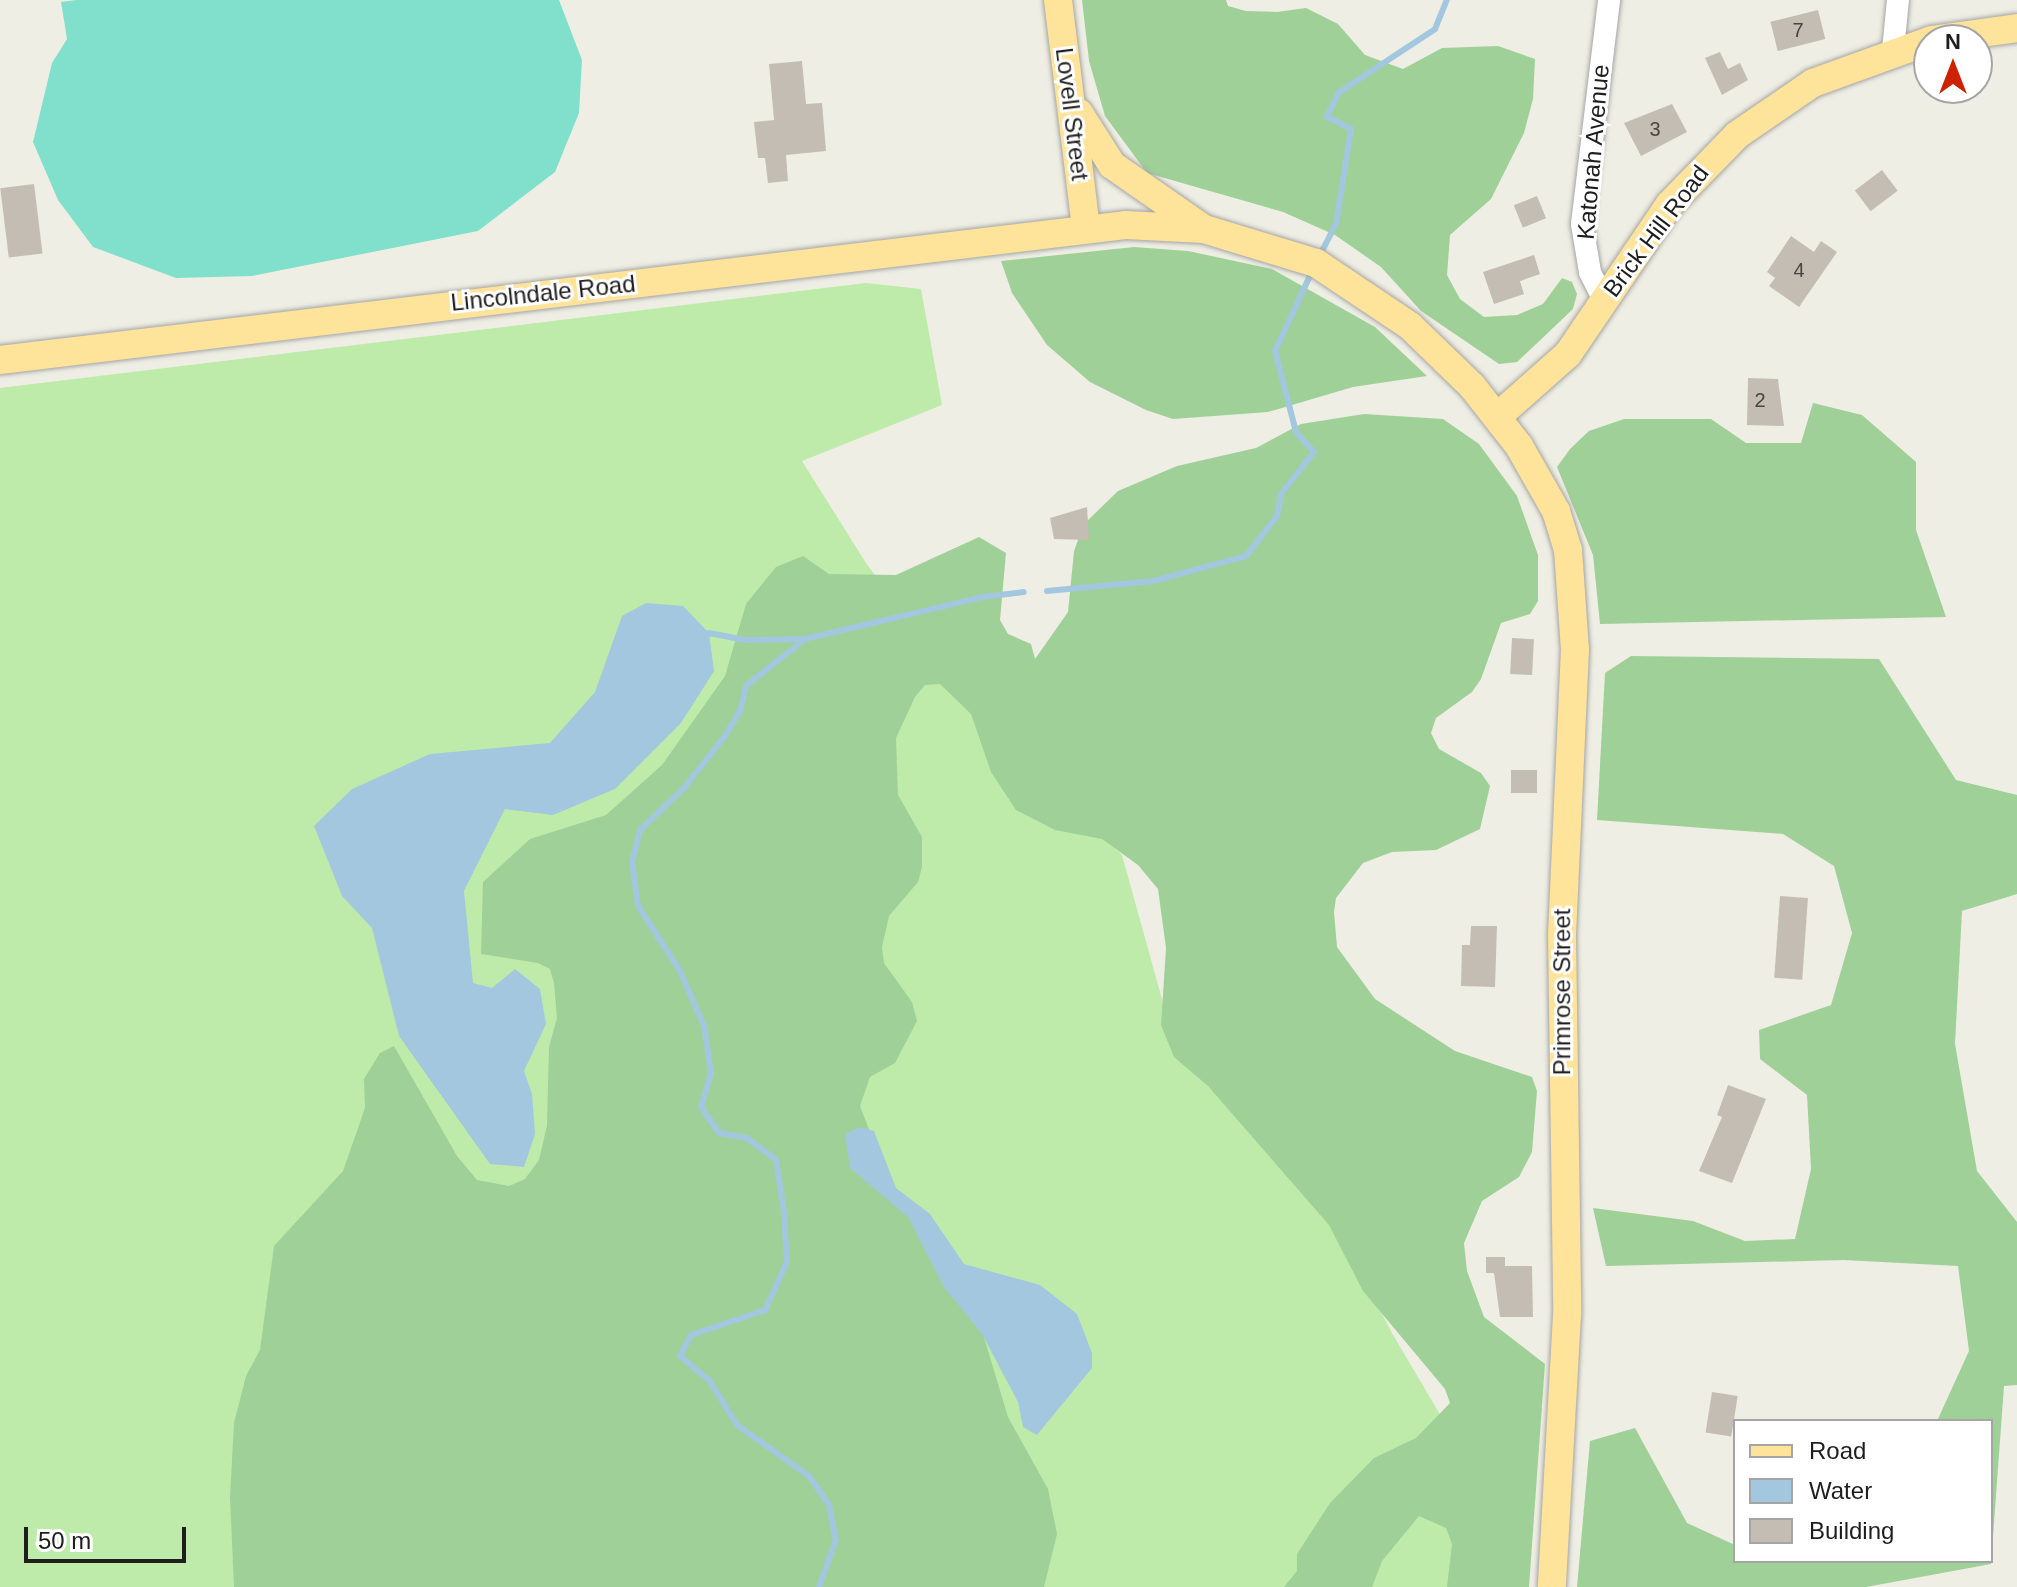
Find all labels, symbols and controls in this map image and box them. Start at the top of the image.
house number: 7 [1792,18,1804,42]
north arrow [1913,24,1993,104]
text: N [1945,29,1961,54]
street label: Lovell Street [1050,46,1094,182]
street label: Katonah Avenue [1571,63,1615,241]
house number: 3 [1649,117,1661,141]
street label: Brick Hill Road [1597,159,1715,303]
house number: 4 [1793,258,1805,282]
street label: Lincolndale Road [449,269,637,317]
house number: 2 [1754,388,1766,412]
street label: Primrose Street [1548,909,1576,1075]
legend [1733,1419,1993,1563]
text: Road [1809,1437,1866,1464]
text: Water [1809,1477,1872,1504]
scale bar [28,1511,190,1561]
text: Building [1809,1517,1894,1544]
text: 50 m [38,1527,91,1554]

